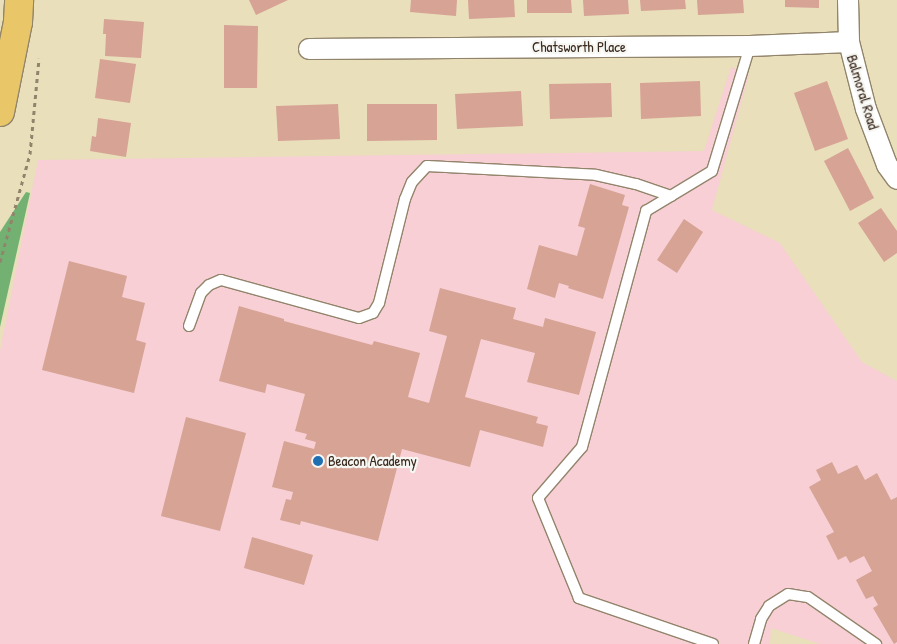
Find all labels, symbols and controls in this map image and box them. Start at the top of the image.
street label: Chatsworth Place [532,38,626,56]
street label: Balmoral Road [843,52,883,132]
place label: Beacon Academy [328,452,417,470]
marker: Beacon Academy [312,455,324,467]

